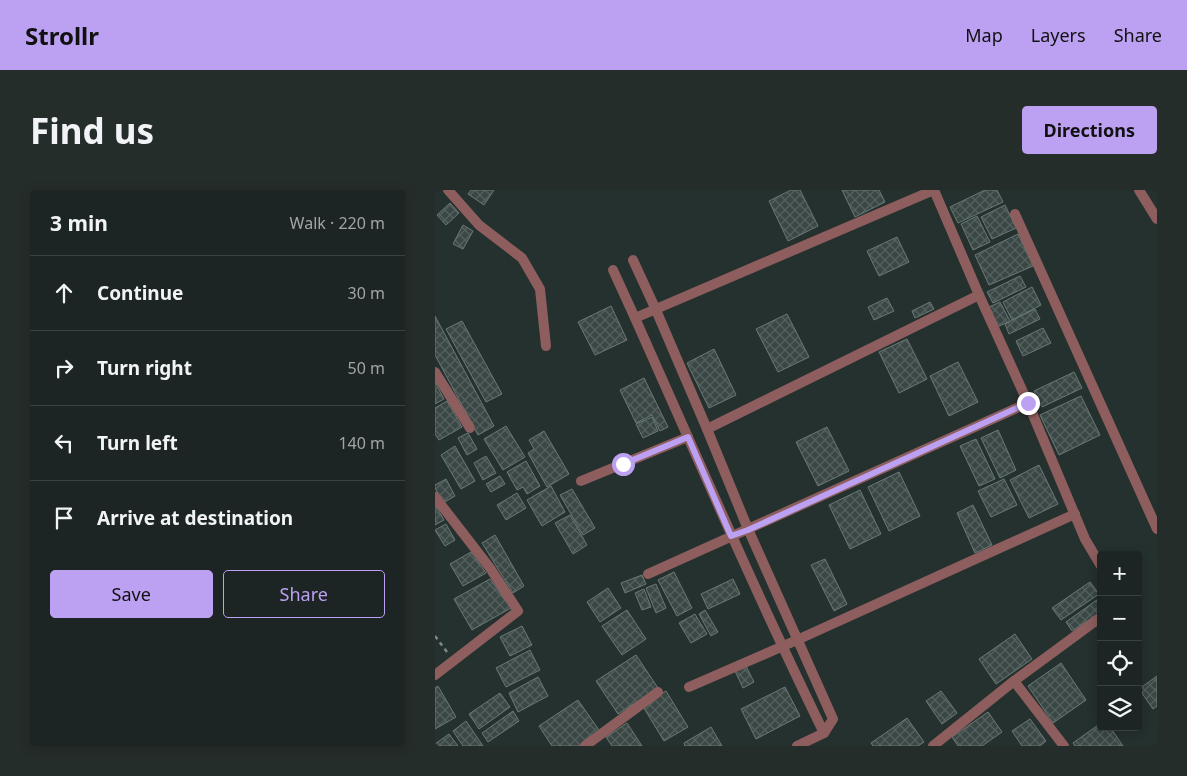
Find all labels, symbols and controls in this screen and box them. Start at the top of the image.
text: Strollr [25,19,99,52]
text: Map [965,23,1003,47]
text: Layers [1031,23,1086,47]
text: Share [1114,23,1162,47]
button: Directions [1022,106,1157,154]
text: Find us [30,107,154,154]
text: 3 min [50,209,108,237]
text: Walk · 220 m [290,212,385,234]
icon: ahead [50,279,78,307]
text: Continue [97,280,183,306]
text: 30 m [348,282,385,304]
icon: right [50,354,78,382]
text: Turn right [97,355,192,381]
text: 50 m [348,357,385,379]
route end [1017,392,1040,415]
icon: left [50,429,78,457]
text: Turn left [97,430,178,456]
text: 140 m [338,432,385,454]
route start [612,453,635,476]
icon: arrive [50,504,78,532]
text: Arrive at destination [97,505,293,531]
map controls [1097,551,1142,731]
button: + [1097,551,1142,596]
button: Save [50,570,213,618]
button: Share [223,570,385,618]
button: − [1097,596,1142,641]
button: locate [1097,641,1142,686]
button: layers [1097,686,1142,731]

